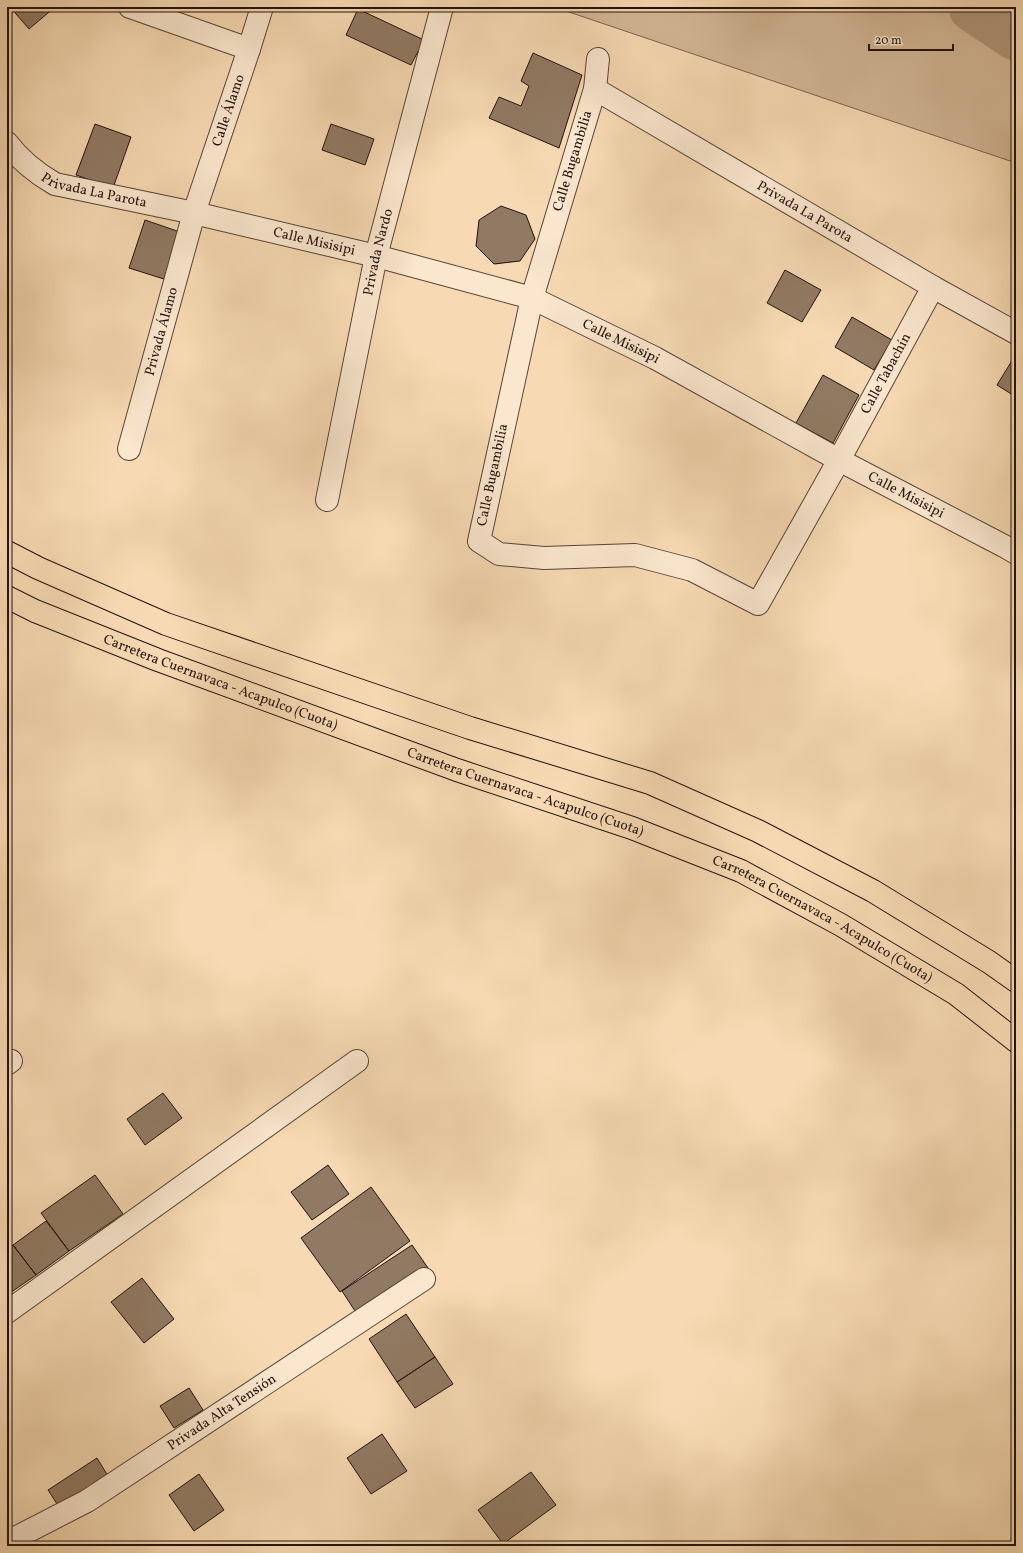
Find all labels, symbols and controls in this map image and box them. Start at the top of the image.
scale bar [869,26,953,52]
text: 20 m [875,33,902,49]
street label: Calle Álamo [208,72,249,149]
street label: Calle Bugambilia [549,108,597,214]
street label: Privada La Parota [37,168,149,212]
street label: Privada La Parota [753,176,856,247]
street label: Privada Nardo [359,207,398,297]
street label: Calle Misisipi [271,222,357,260]
street label: Privada Álamo [140,285,183,378]
street label: Calle Misisipi [579,314,663,368]
street label: Calle Tabachín [856,330,916,417]
street label: Calle Bugambilia [473,422,513,528]
street label: Calle Misisipi [865,467,948,523]
street label: Carretera Cuernavaca - Acapulco (Cuota) [101,630,340,735]
street label: Carretera Cuernavaca - Acapulco (Cuota) [404,743,646,841]
street label: Carretera Cuernavaca - Acapulco (Cuota) [709,851,936,987]
street label: Privada Alta Tensión [164,1369,280,1455]

